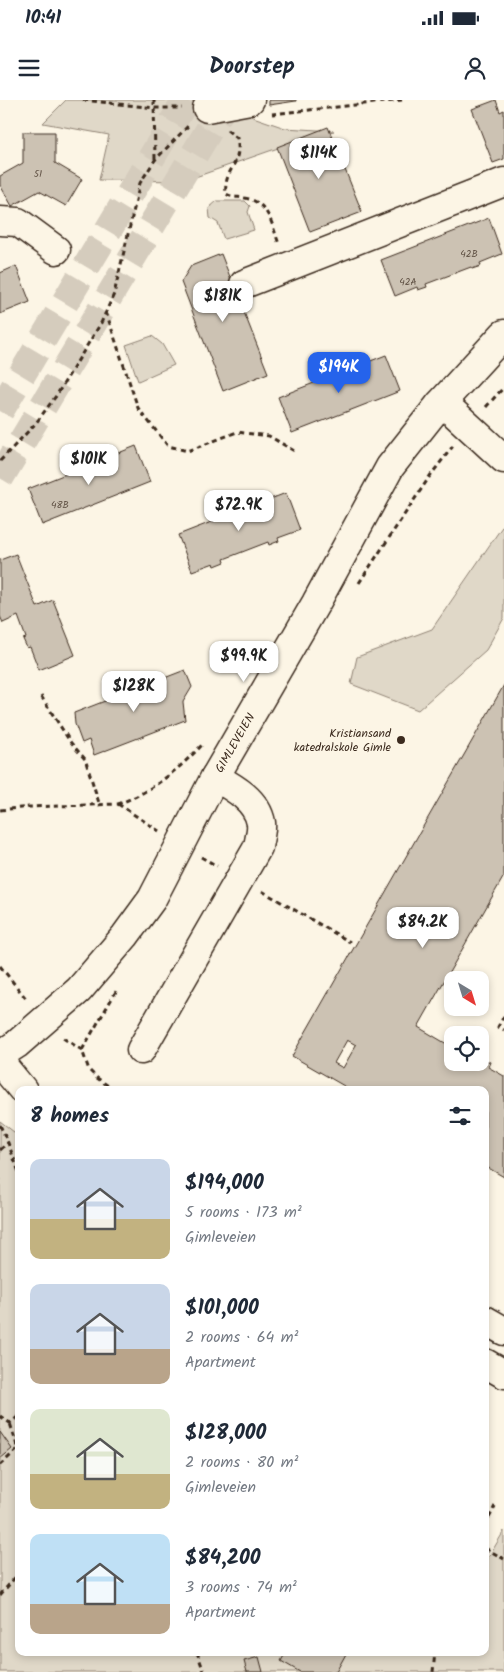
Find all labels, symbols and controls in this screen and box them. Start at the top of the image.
text: 10:41 [25,3,61,33]
text: Doorstep [209,50,295,85]
icon: menu [15,54,43,82]
icon: person [461,54,489,82]
pin: $114K [284,138,354,180]
text: $114K [300,141,338,166]
house number: 51 [34,166,42,182]
house number: 42B [460,246,478,262]
house number: 42A [399,274,417,290]
pin: $181K [188,280,258,323]
text: $181K [204,284,242,309]
pin: $194K [304,352,374,394]
text: $194K [319,355,359,380]
pin: $101K [54,444,124,486]
text: $101K [71,447,107,472]
pin: $72.9K [198,490,280,532]
text: $72.9K [215,493,263,518]
house number: 48B [51,497,69,513]
pin: $99.9K [203,640,285,683]
text: $99.9K [220,644,268,669]
pin: $128K [99,670,169,713]
text: $128K [113,674,155,699]
street label: GIMLEVEIEN [210,710,260,777]
place label: Kristiansand katedralskole Gimle [294,724,392,757]
marker: Kristiansand katedralskole Gimle [395,734,407,746]
pin: $84.2K [382,906,464,949]
text: $84.2K [398,910,448,935]
north arrow [444,971,489,1016]
map controls [444,971,489,1071]
button: locate [444,1026,489,1071]
text: 8 homes [30,1100,109,1133]
icon: filters [446,1102,474,1130]
text: $194,000 [185,1167,264,1200]
icon: home [70,1179,130,1239]
text: 5 rooms · 173 m² [185,1200,302,1225]
text: Gimleveien [185,1225,256,1250]
text: $101,000 [185,1292,259,1325]
icon: home [70,1304,130,1364]
text: 2 rooms · 64 m² [185,1325,298,1350]
text: Apartment [185,1350,256,1375]
text: $128,000 [185,1417,266,1450]
icon: home [70,1429,130,1489]
text: 2 rooms · 80 m² [185,1450,298,1475]
text: Gimleveien [185,1475,256,1500]
text: $84,200 [185,1542,261,1575]
icon: home [70,1554,130,1614]
text: 3 rooms · 74 m² [185,1575,297,1600]
text: Apartment [185,1600,256,1625]

